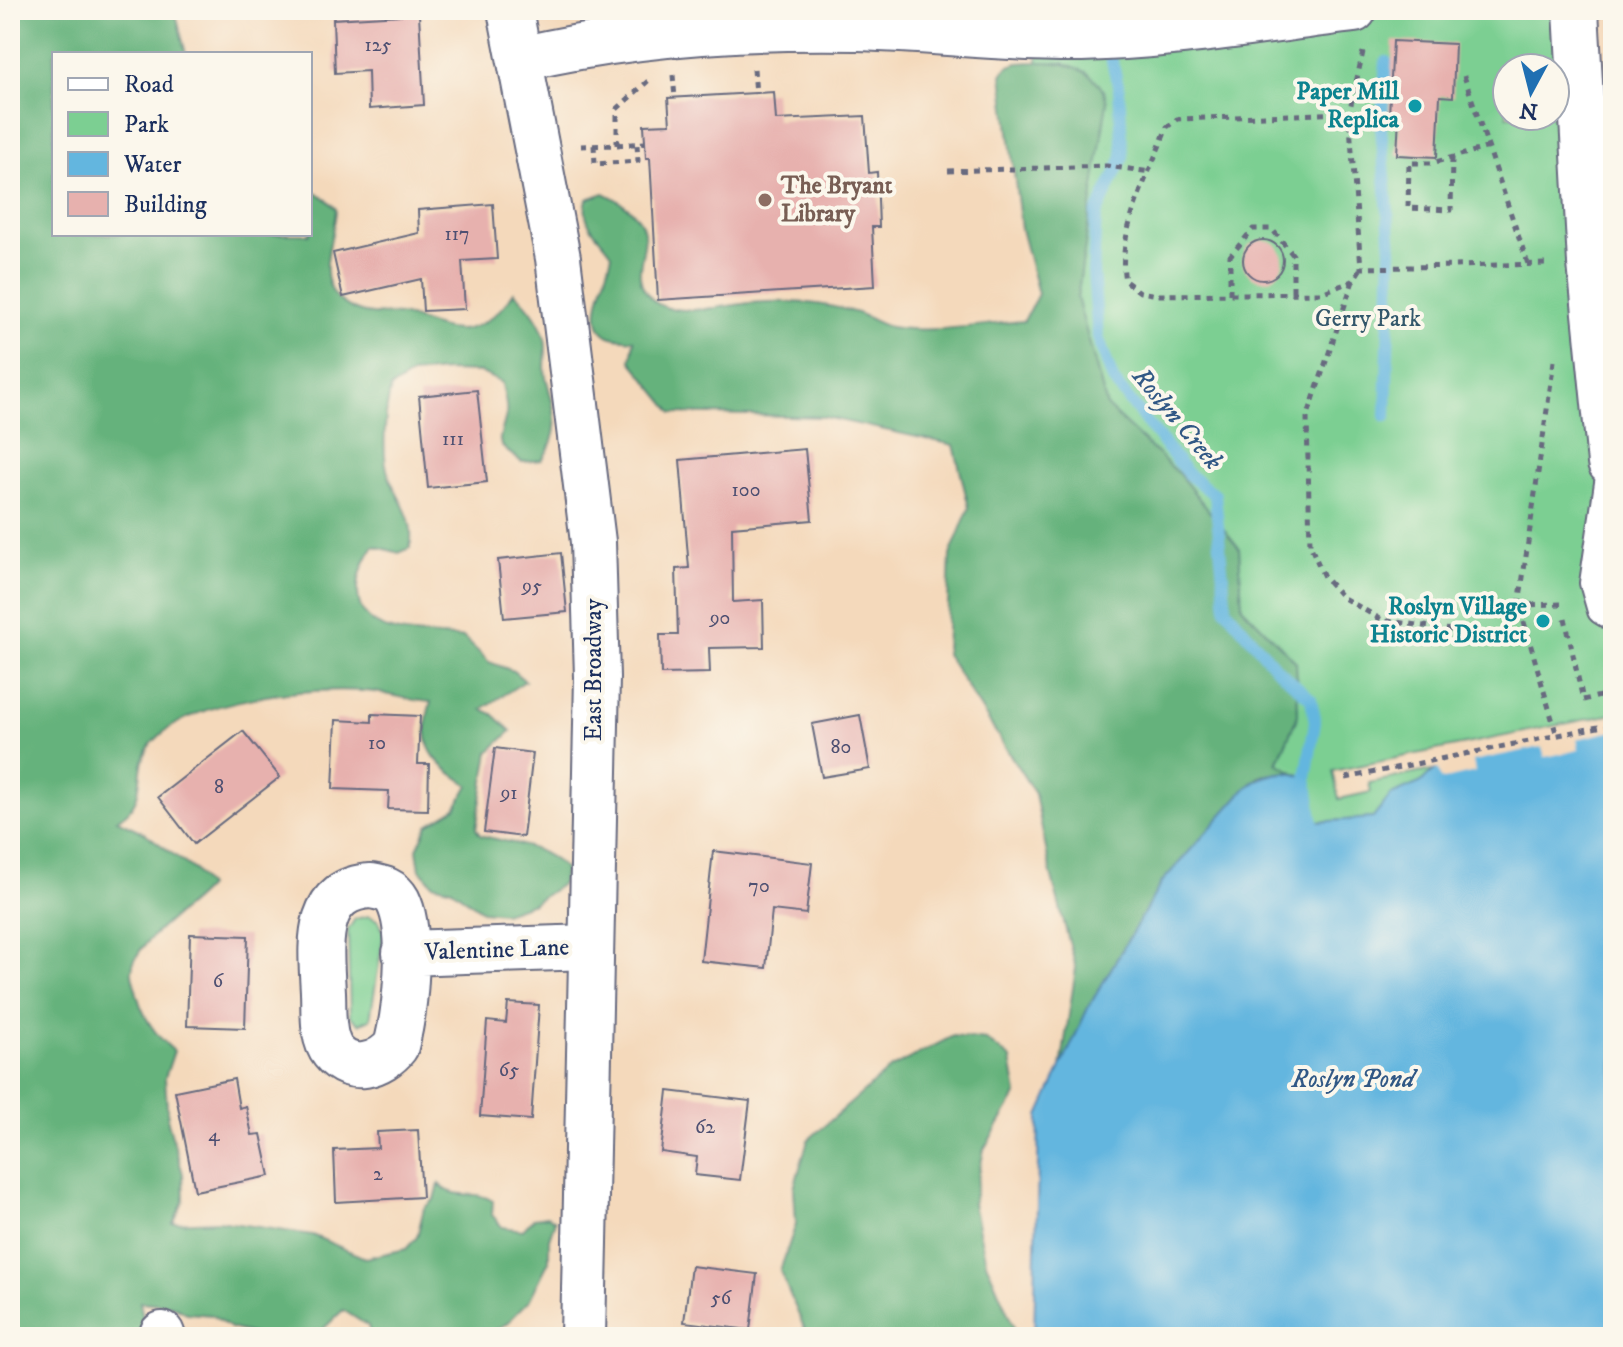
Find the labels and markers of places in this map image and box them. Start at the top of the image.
place label: Paper Mill Replica [1296,77,1400,135]
marker: Paper Mill Replica [1406,97,1424,115]
place label: The Bryant Library [780,171,893,229]
marker: The Bryant Library [756,191,774,209]
place label: Roslyn Village Historic District [1370,592,1527,650]
marker: Roslyn Village Historic District [1534,612,1552,630]

